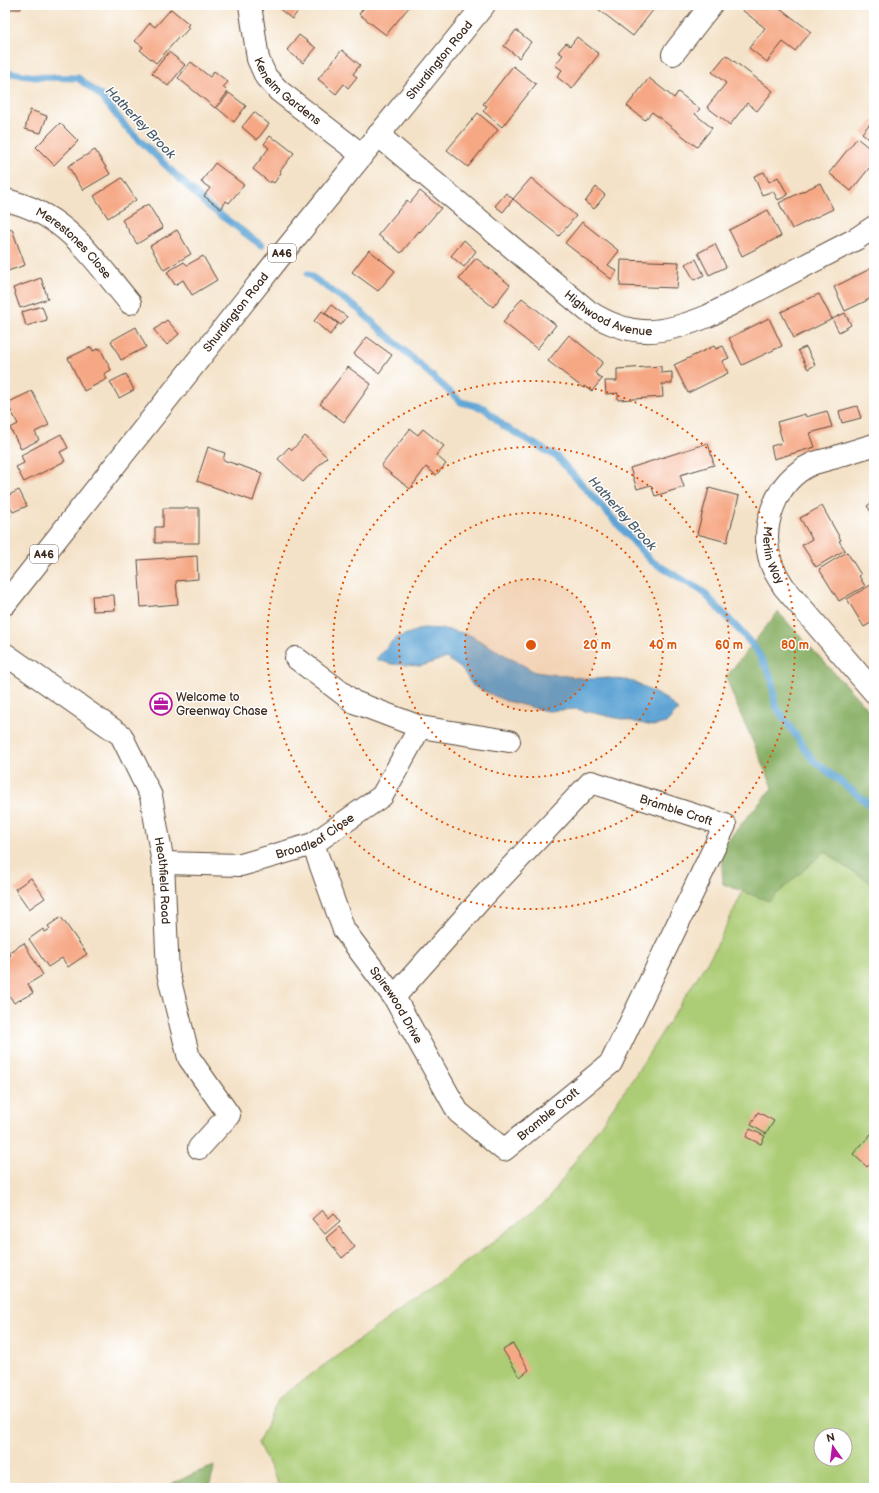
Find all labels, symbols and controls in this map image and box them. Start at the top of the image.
street label: Shurdington Road [403,18,476,103]
street label: Kenelm Gardens [250,55,324,129]
water label: Hatherley Brook [102,83,179,163]
street label: Merestones Close [33,205,114,282]
road number: A46 [268,244,296,262]
street label: Shurdington Road [200,270,272,355]
street label: Highwood Avenue [561,287,652,339]
water label: Hatherley Brook [585,473,660,554]
street label: Merlin Way [759,526,787,587]
road number: A46 [30,545,58,563]
centre of rings [524,638,538,652]
text: 20 m [583,638,611,653]
text: 40 m [649,638,677,653]
text: 60 m [715,638,743,653]
text: 80 m [781,638,809,653]
place label: Welcome to Greenway Chase [176,690,268,719]
office icon: Welcome to Greenway Chase [148,691,174,717]
street label: Bramble Croft [638,792,714,829]
street label: Broadleaf Close [274,810,358,863]
street label: Heathfield Road [150,836,173,925]
street label: Spirewood Drive [366,964,425,1046]
street label: Bramble Croft [514,1085,583,1144]
north arrow [813,1427,853,1467]
text: N [825,1430,836,1445]

